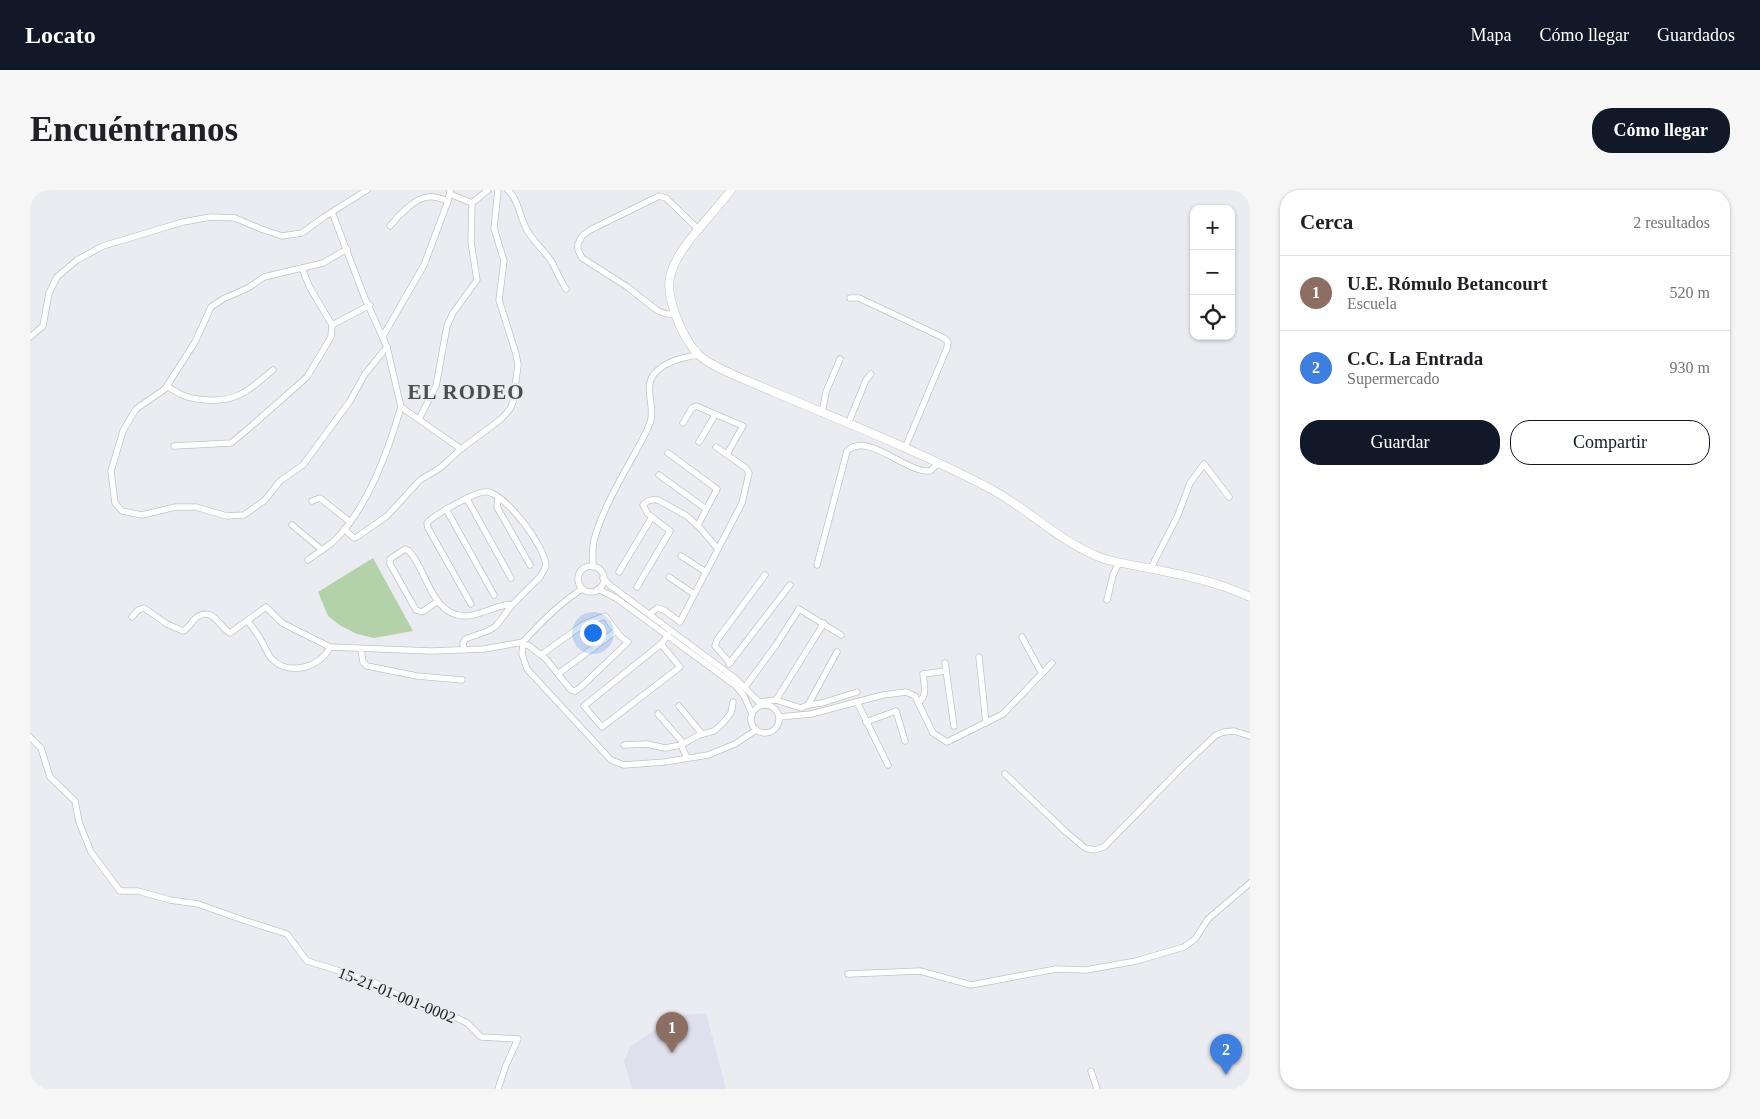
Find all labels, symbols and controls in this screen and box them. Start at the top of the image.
text: Locato [25,22,96,48]
text: Mapa [1471,25,1512,45]
text: Cómo llegar [1540,25,1629,45]
text: Guardados [1657,25,1735,45]
button: Cómo llegar [1592,108,1730,153]
text: Encuéntranos [30,110,238,149]
map controls [1190,205,1235,340]
button: + [1190,205,1235,250]
text: Cerca [1300,210,1353,234]
text: 2 resultados [1633,214,1710,231]
button: − [1190,250,1235,295]
text: U.E. Rómulo Betancourt [1347,273,1548,294]
text: 1 [1312,284,1320,301]
text: 520 m [1670,284,1710,301]
button: locate [1190,295,1235,340]
text: Escuela [1347,295,1397,312]
text: C.C. La Entrada [1347,348,1483,369]
text: 2 [1312,359,1320,376]
text: 930 m [1670,359,1710,376]
text: Supermercado [1347,370,1439,387]
district label: EL RODEO [407,380,525,404]
button: Guardar [1300,420,1500,465]
button: Compartir [1510,420,1710,465]
your location [580,620,606,646]
street label: 15-21-01-001-0002 [336,964,458,1026]
pin: 1 [656,1012,688,1053]
pin: 2 [1210,1034,1242,1075]

